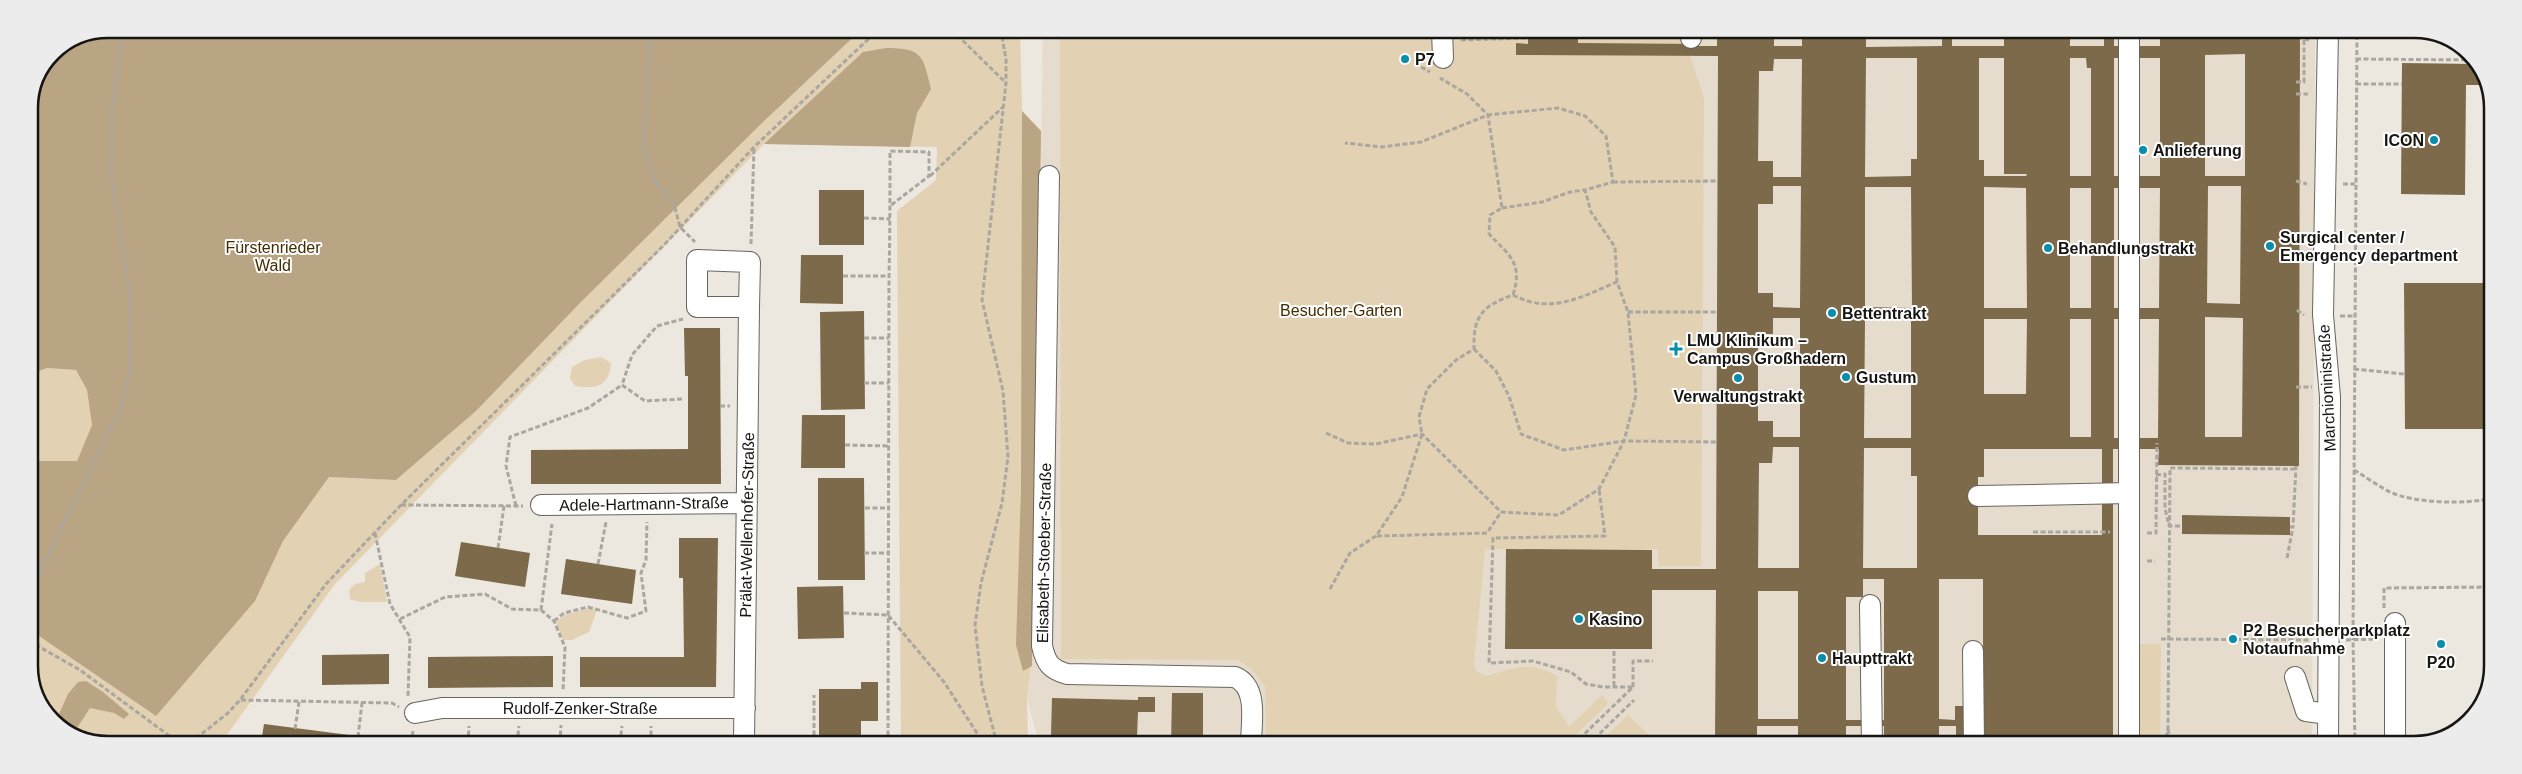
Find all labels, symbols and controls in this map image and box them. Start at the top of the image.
place label: P7 [1415,51,1435,68]
marker: P7 [1399,53,1411,65]
place label: ICON [2384,132,2424,149]
marker: ICON [2428,134,2440,146]
place label: Anlieferung [2153,142,2242,159]
marker: Anlieferung [2137,144,2149,156]
place label: Surgical center / Emergency department [2280,229,2459,264]
park label: Fürstenrieder Wald [225,239,321,274]
place label: Behandlungstrakt [2058,240,2195,257]
marker: Surgical center / Emergency department [2264,240,2276,252]
marker: Behandlungstrakt [2042,242,2054,254]
park label: Besucher-Garten [1280,302,1402,319]
place label: Bettentrakt [1842,305,1927,322]
marker: Bettentrakt [1826,307,1838,319]
street label: Marchioninistraße [2315,324,2339,452]
place label: LMU Klinikum – Campus Großhadern [1687,332,1846,367]
marker: LMU Klinikum – Campus Großhadern [1669,342,1683,356]
place label: Gustum [1856,369,1916,386]
marker: Gustum [1840,371,1852,383]
marker: Verwaltungstrakt [1732,372,1744,384]
place label: Verwaltungstrakt [1674,388,1803,405]
street label: Prälat-Wellenhofer-Straße [737,432,757,618]
street label: Elisabeth-Stoeber-Straße [1034,462,1054,643]
street label: Adele-Hartmann-Straße [559,494,729,514]
place label: Kasino [1589,611,1643,628]
marker: Kasino [1573,613,1585,625]
place label: P2 Besucherparkplatz Notaufnahme [2243,622,2410,657]
marker: P2 Besucherparkplatz Notaufnahme [2227,633,2239,645]
marker: P20 [2435,638,2447,650]
place label: Haupttrakt [1832,650,1913,667]
marker: Haupttrakt [1816,652,1828,664]
place label: P20 [2427,654,2455,671]
street label: Rudolf-Zenker-Straße [503,700,657,717]

